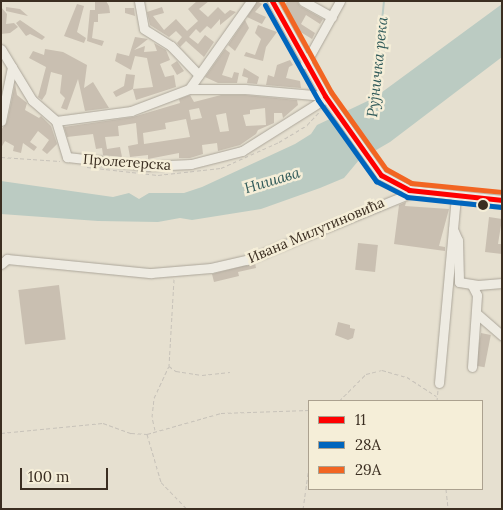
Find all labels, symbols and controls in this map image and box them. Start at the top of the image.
water label: Рујничка река [363,16,391,118]
street label: Пролетерска [82,151,172,173]
water label: Нишава [242,163,302,197]
street label: Ивана Милутиновића [245,194,387,266]
unlabelled marker [478,200,488,210]
legend [308,400,483,490]
text: 11 [355,410,366,429]
text: 28А [355,435,381,454]
scale bar [22,458,110,490]
text: 29А [355,460,381,479]
text: 100 m [28,467,69,486]

